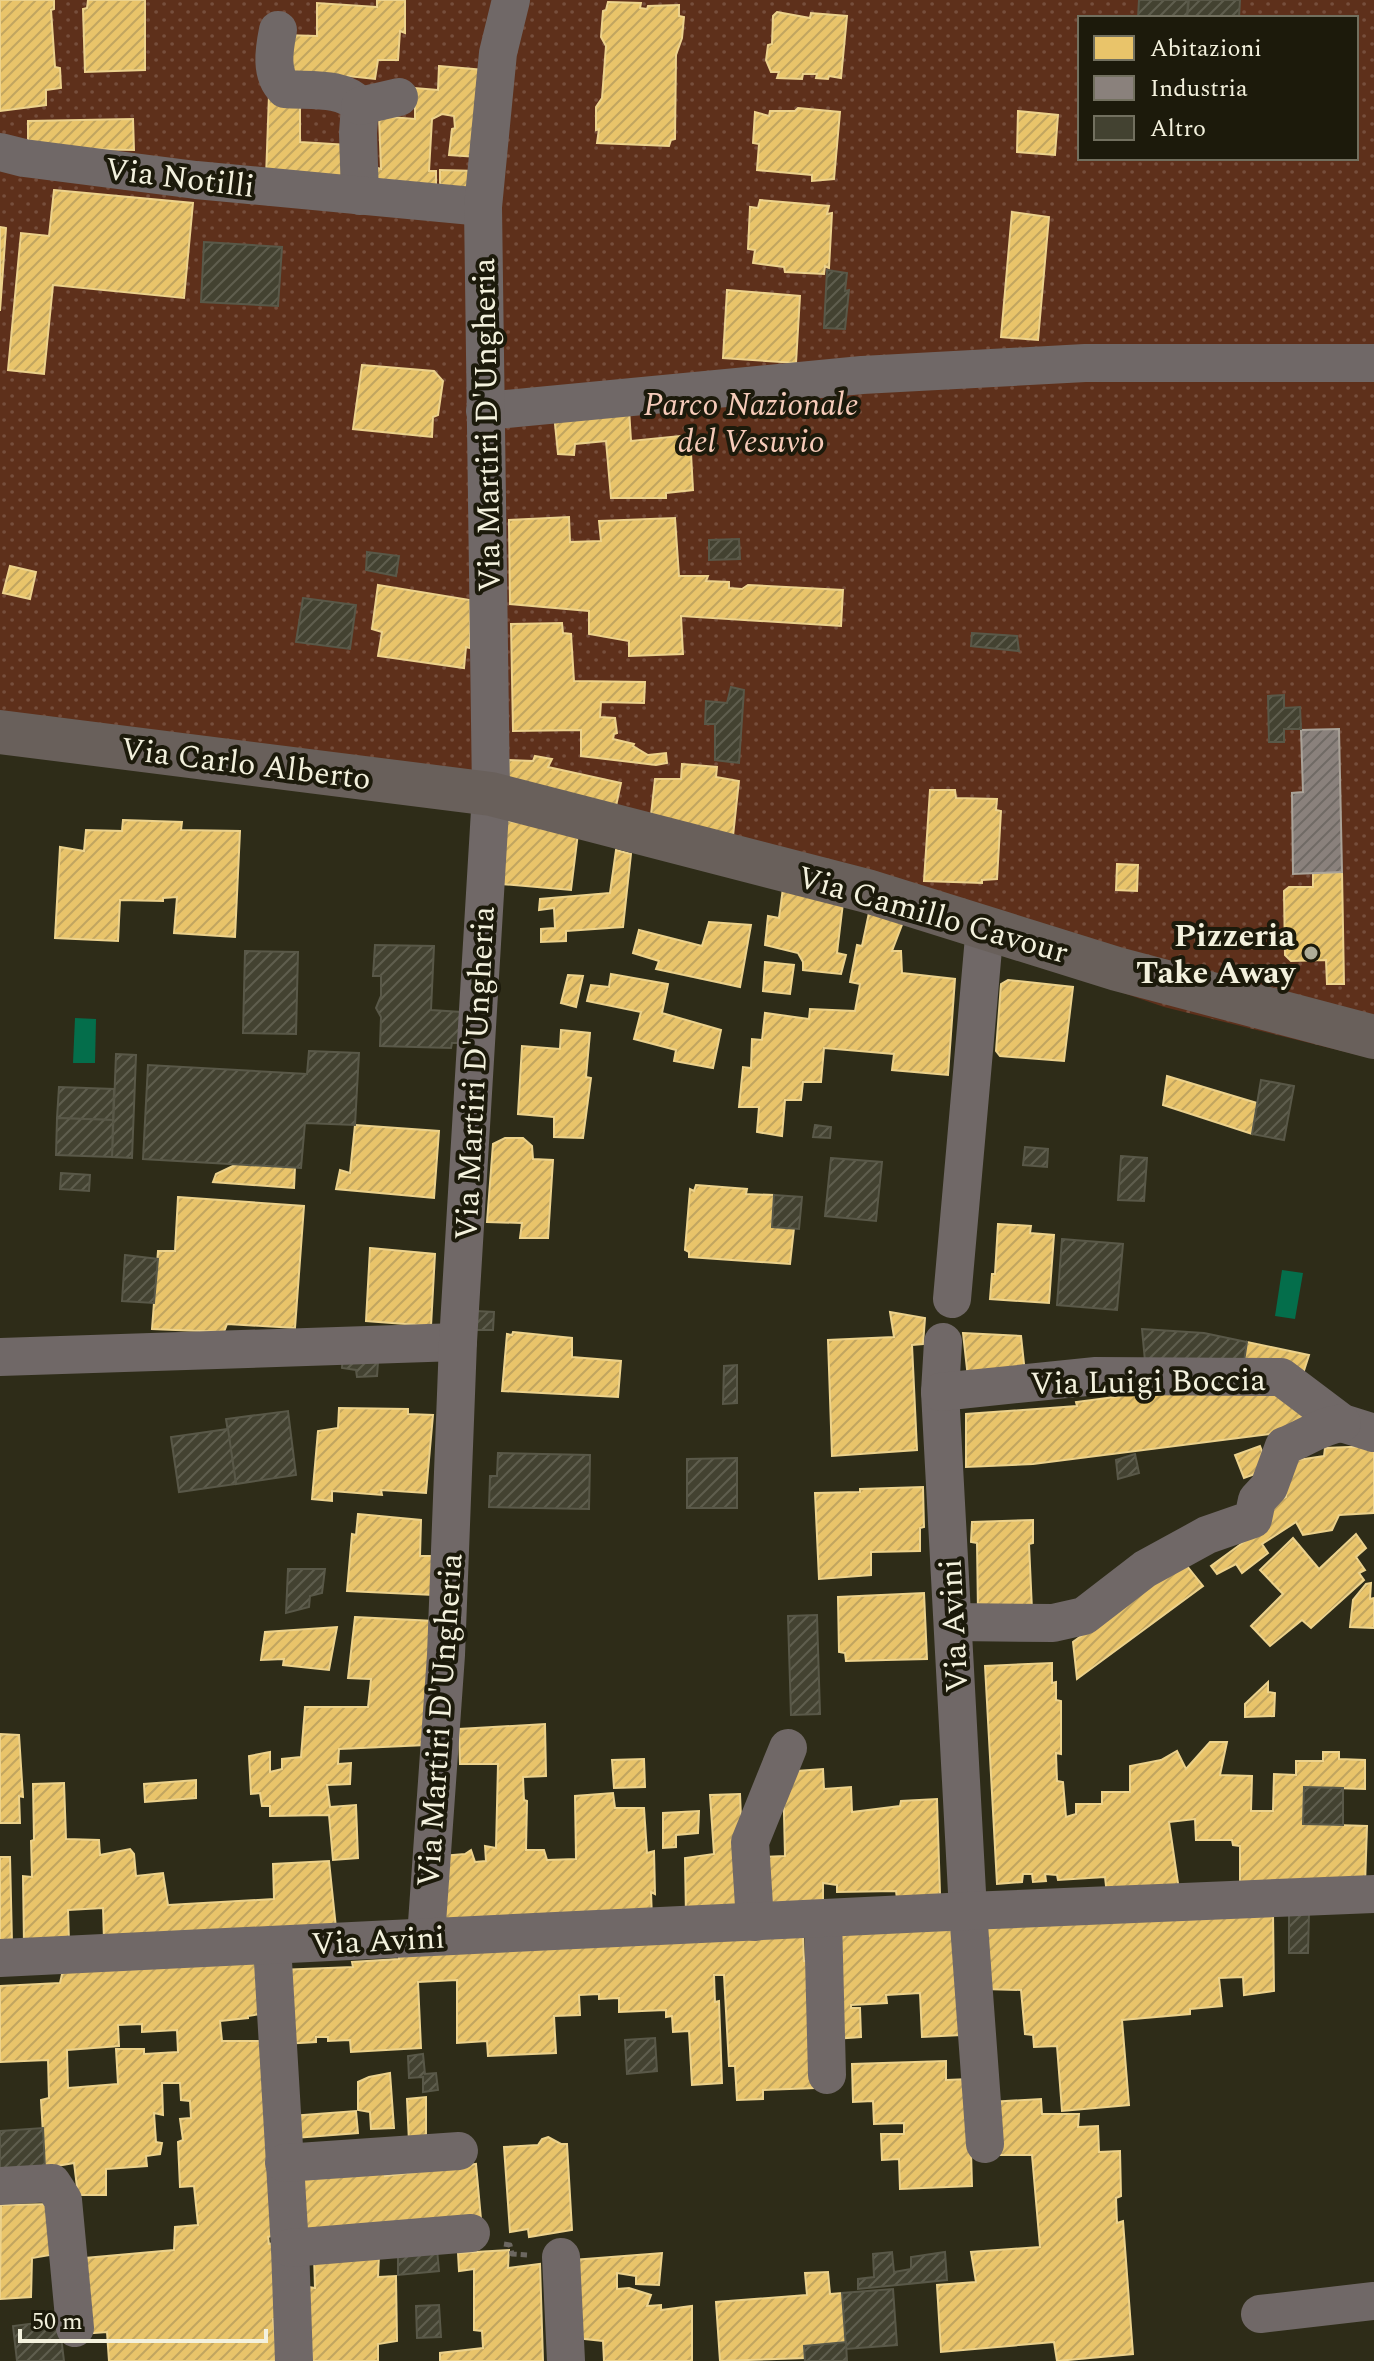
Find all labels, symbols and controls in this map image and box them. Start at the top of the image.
legend [1078,16,1358,160]
text: Abitazioni [1150,31,1262,67]
text: Industria [1150,71,1248,107]
text: Altro [1150,111,1206,147]
street label: Via Notilli [102,145,257,212]
street label: Via Martiri D'Ungheria [460,257,515,593]
park label: Parco Nazionale del Vesuvio [643,381,859,467]
street label: Via Carlo Alberto [118,725,374,804]
street label: Via Camillo Cavour [791,853,1074,978]
street label: Via Martiri D'Ungheria [442,904,509,1241]
place label: Pizzeria Take Away [1136,912,1297,998]
marker: Pizzeria Take Away [1302,944,1320,962]
street label: Via Luigi Boccia [1030,1356,1267,1409]
street label: Via Martiri D'Ungheria [404,1551,477,1889]
street label: Via Avini [927,1558,982,1694]
street label: Via Avini [310,1914,446,1969]
scale bar [20,2293,266,2343]
text: 50 m [32,2304,83,2340]

